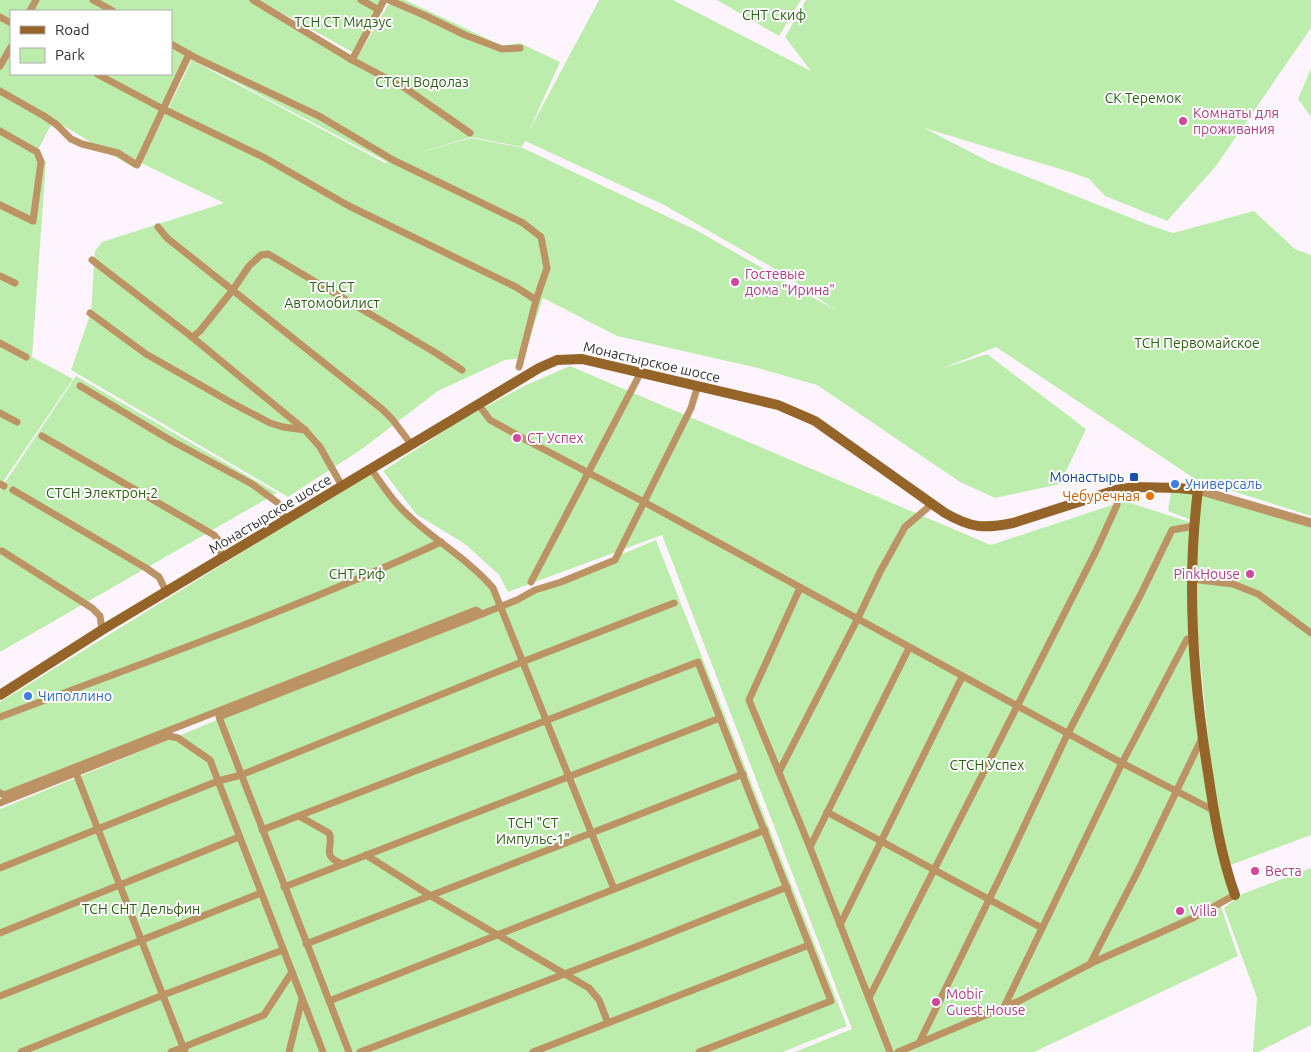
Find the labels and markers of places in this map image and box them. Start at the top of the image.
place label: Комнаты для проживания [1193,105,1279,137]
marker: Комнаты для проживания [1177,115,1189,127]
place label: Гостевые дома "Ирина" [745,266,835,298]
marker: Гостевые дома "Ирина" [729,276,741,288]
place label: СТ Успех [527,430,584,446]
marker: СТ Успех [511,432,523,444]
place label: Монастырь [1050,469,1124,485]
marker: Монастырь [1128,471,1140,483]
place label: Универсаль [1185,476,1262,492]
marker: Универсаль [1169,478,1181,490]
place label: Чебуречная [1063,488,1140,504]
marker: Чебуречная [1144,490,1156,502]
place label: PinkHouse [1173,566,1240,582]
marker: PinkHouse [1244,568,1256,580]
place label: Чиполлино [38,688,112,704]
marker: Чиполлино [22,690,34,702]
place label: Веста [1265,863,1302,879]
marker: Веста [1249,865,1261,877]
place label: Villa [1190,903,1217,919]
marker: Villa [1174,905,1186,917]
place label: Mobir Guest House [946,986,1026,1018]
marker: Mobir Guest House [930,996,942,1008]

